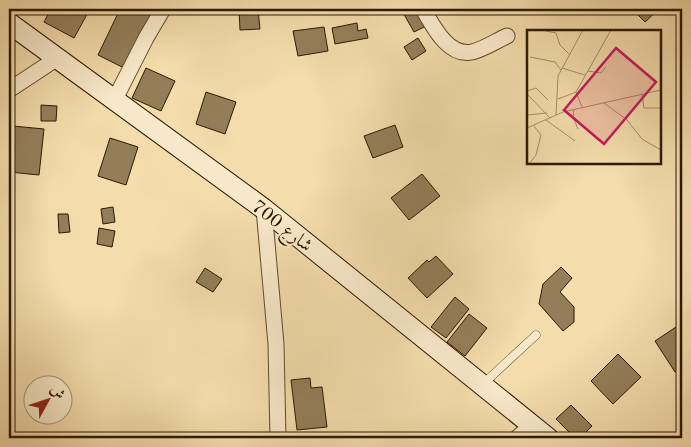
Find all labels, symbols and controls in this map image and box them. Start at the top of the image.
inset map [527,30,661,164]
street label: شارع 700 [245,198,315,260]
north arrow [22,374,72,424]
text: ش [47,382,67,402]

